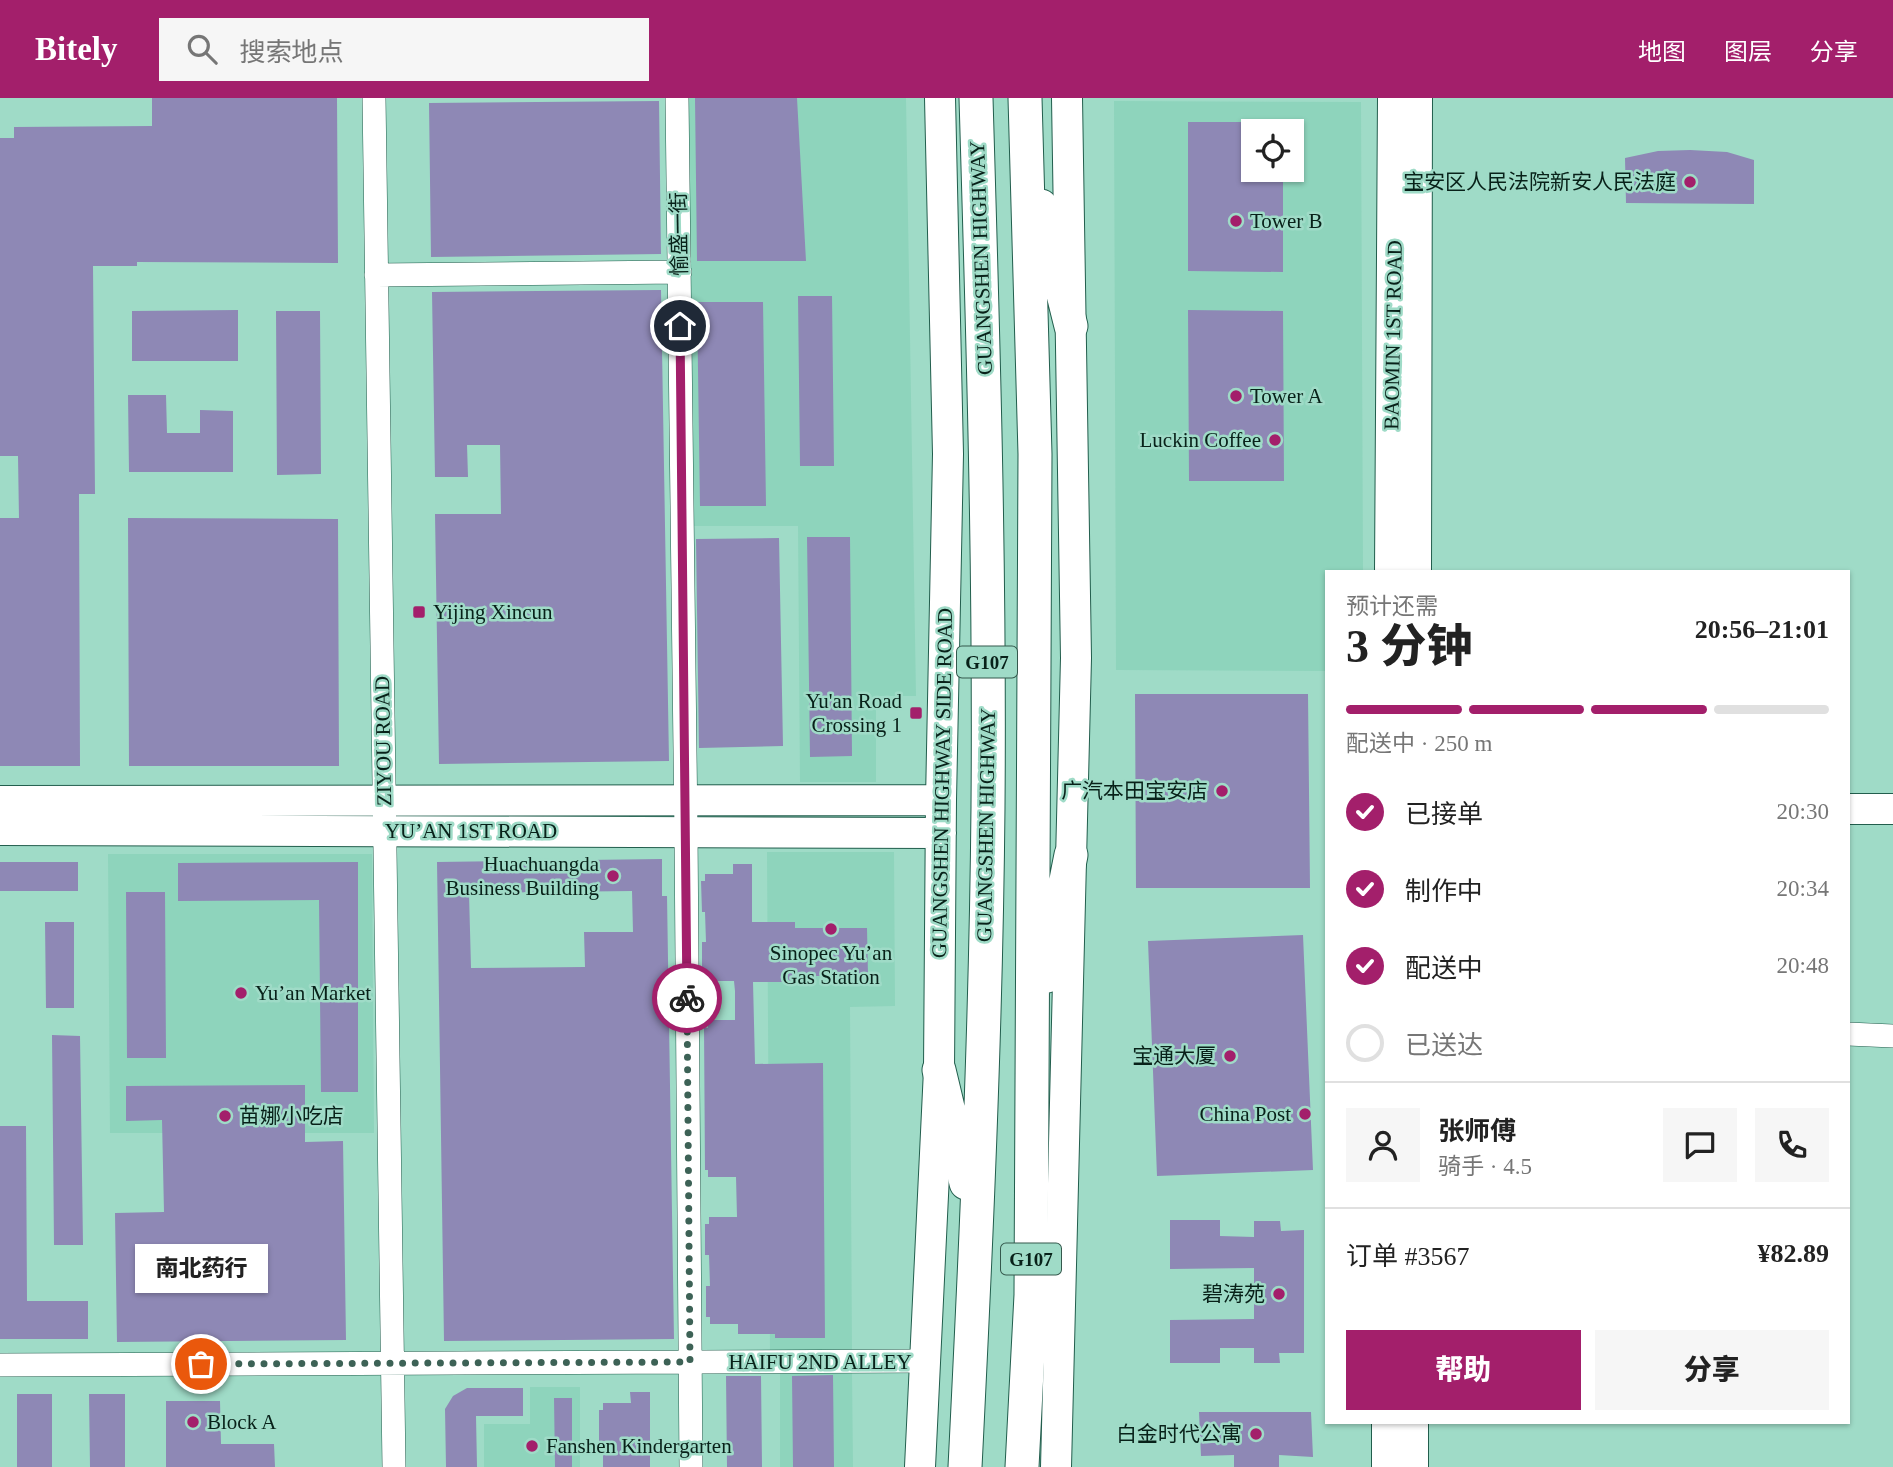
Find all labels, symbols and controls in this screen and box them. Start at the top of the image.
search box [159,18,649,81]
icon: search [183,30,221,68]
text: Bitely [35,31,117,67]
text: 搜索地点 [239,38,344,67]
text: 地图 [1638,39,1686,65]
text: 图层 [1724,39,1772,65]
text: 分享 [1810,39,1858,65]
map controls [1241,119,1304,182]
button: locate [1241,119,1304,182]
street label: GUANGSHEN HIGHWAY [965,140,997,376]
place label: 宝安区人民法院新安人民法庭 [1403,170,1676,194]
marker: 宝安区人民法院新安人民法庭 [1682,174,1698,190]
street label: 愉盛一街 [666,192,692,276]
place label: Tower B [1250,209,1323,233]
marker: Tower B [1228,213,1244,229]
street label: BAOMIN 1ST ROAD [1379,240,1407,430]
pin [650,296,710,356]
icon: home [661,307,699,345]
place label: Tower A [1250,384,1323,408]
marker: Tower A [1228,388,1244,404]
place label: Luckin Coffee [1140,428,1261,452]
marker: Luckin Coffee [1267,432,1283,448]
text: 预计还需 [1346,594,1438,619]
place label: Yijing Xincun [433,600,553,624]
marker: Yijing Xincun [411,604,427,620]
street label: GUANGSHEN HIGHWAY SIDE ROAD [927,608,957,958]
text: 20:56–21:01 [1695,615,1829,644]
text: 3 分钟 [1346,621,1473,672]
road number: G107 [957,646,1017,678]
street label: ZIYOU ROAD [370,676,396,806]
place label: Yu'an Road Crossing 1 [805,689,902,737]
marker: Yu'an Road Crossing 1 [908,705,924,721]
street label: GUANGSHEN HIGHWAY [972,708,1000,942]
text: 配送中 · 250 m [1346,731,1492,756]
place label: 广汽本田宝安店 [1061,779,1208,803]
marker: 广汽本田宝安店 [1214,783,1230,799]
icon: check [1346,793,1384,831]
text: 20:30 [1777,799,1829,824]
text: 已接单 [1405,800,1483,829]
street label: YU’AN 1ST ROAD [385,819,557,843]
place label: Huachuangda Business Building [446,852,600,900]
marker: Huachuangda Business Building [605,868,621,884]
icon: check [1346,870,1384,908]
text: 20:34 [1777,876,1829,901]
text: 制作中 [1405,877,1483,906]
marker: Sinopec Yu’an Gas Station [823,921,839,937]
place label: Sinopec Yu’an Gas Station [770,941,893,989]
icon: check [1346,947,1384,985]
text: 20:48 [1777,953,1829,978]
text: 配送中 [1405,954,1483,983]
courier [652,963,722,1033]
icon: bike [668,979,706,1017]
place label: Yu’an Market [255,981,371,1005]
marker: Yu’an Market [233,985,249,1001]
text: 已送达 [1405,1031,1483,1060]
place label: 宝通大厦 [1132,1044,1216,1068]
marker: 宝通大厦 [1222,1048,1238,1064]
place label: China Post [1199,1102,1291,1126]
place label: 苗娜小吃店 [239,1104,344,1128]
marker: China Post [1297,1106,1313,1122]
marker: 苗娜小吃店 [217,1108,233,1124]
button: person [1346,1108,1420,1182]
button: chat [1663,1108,1737,1182]
button: phone [1755,1108,1829,1182]
text: 张师傅 [1438,1117,1516,1146]
text: 骑手 · 4.5 [1438,1154,1532,1179]
text: ¥82.89 [1758,1239,1829,1268]
text: 订单 #3567 [1346,1242,1470,1271]
road number: G107 [1001,1244,1061,1274]
callout: 南北药行 [134,1245,268,1294]
text: 南北药行 [156,1256,248,1281]
place label: 碧涛苑 [1202,1282,1265,1306]
marker: 碧涛苑 [1271,1286,1287,1302]
button: 帮助 [1346,1330,1581,1410]
button: 分享 [1595,1330,1829,1410]
pin [171,1334,231,1394]
icon: bag [182,1345,220,1383]
street label: HAIFU 2ND ALLEY [728,1350,912,1374]
place label: Block A [207,1410,277,1434]
marker: Block A [185,1414,201,1430]
place label: 白金时代公寓 [1116,1422,1242,1446]
marker: 白金时代公寓 [1248,1426,1264,1442]
place label: Fanshen Kindergarten [546,1434,732,1458]
marker: Fanshen Kindergarten [524,1438,540,1454]

